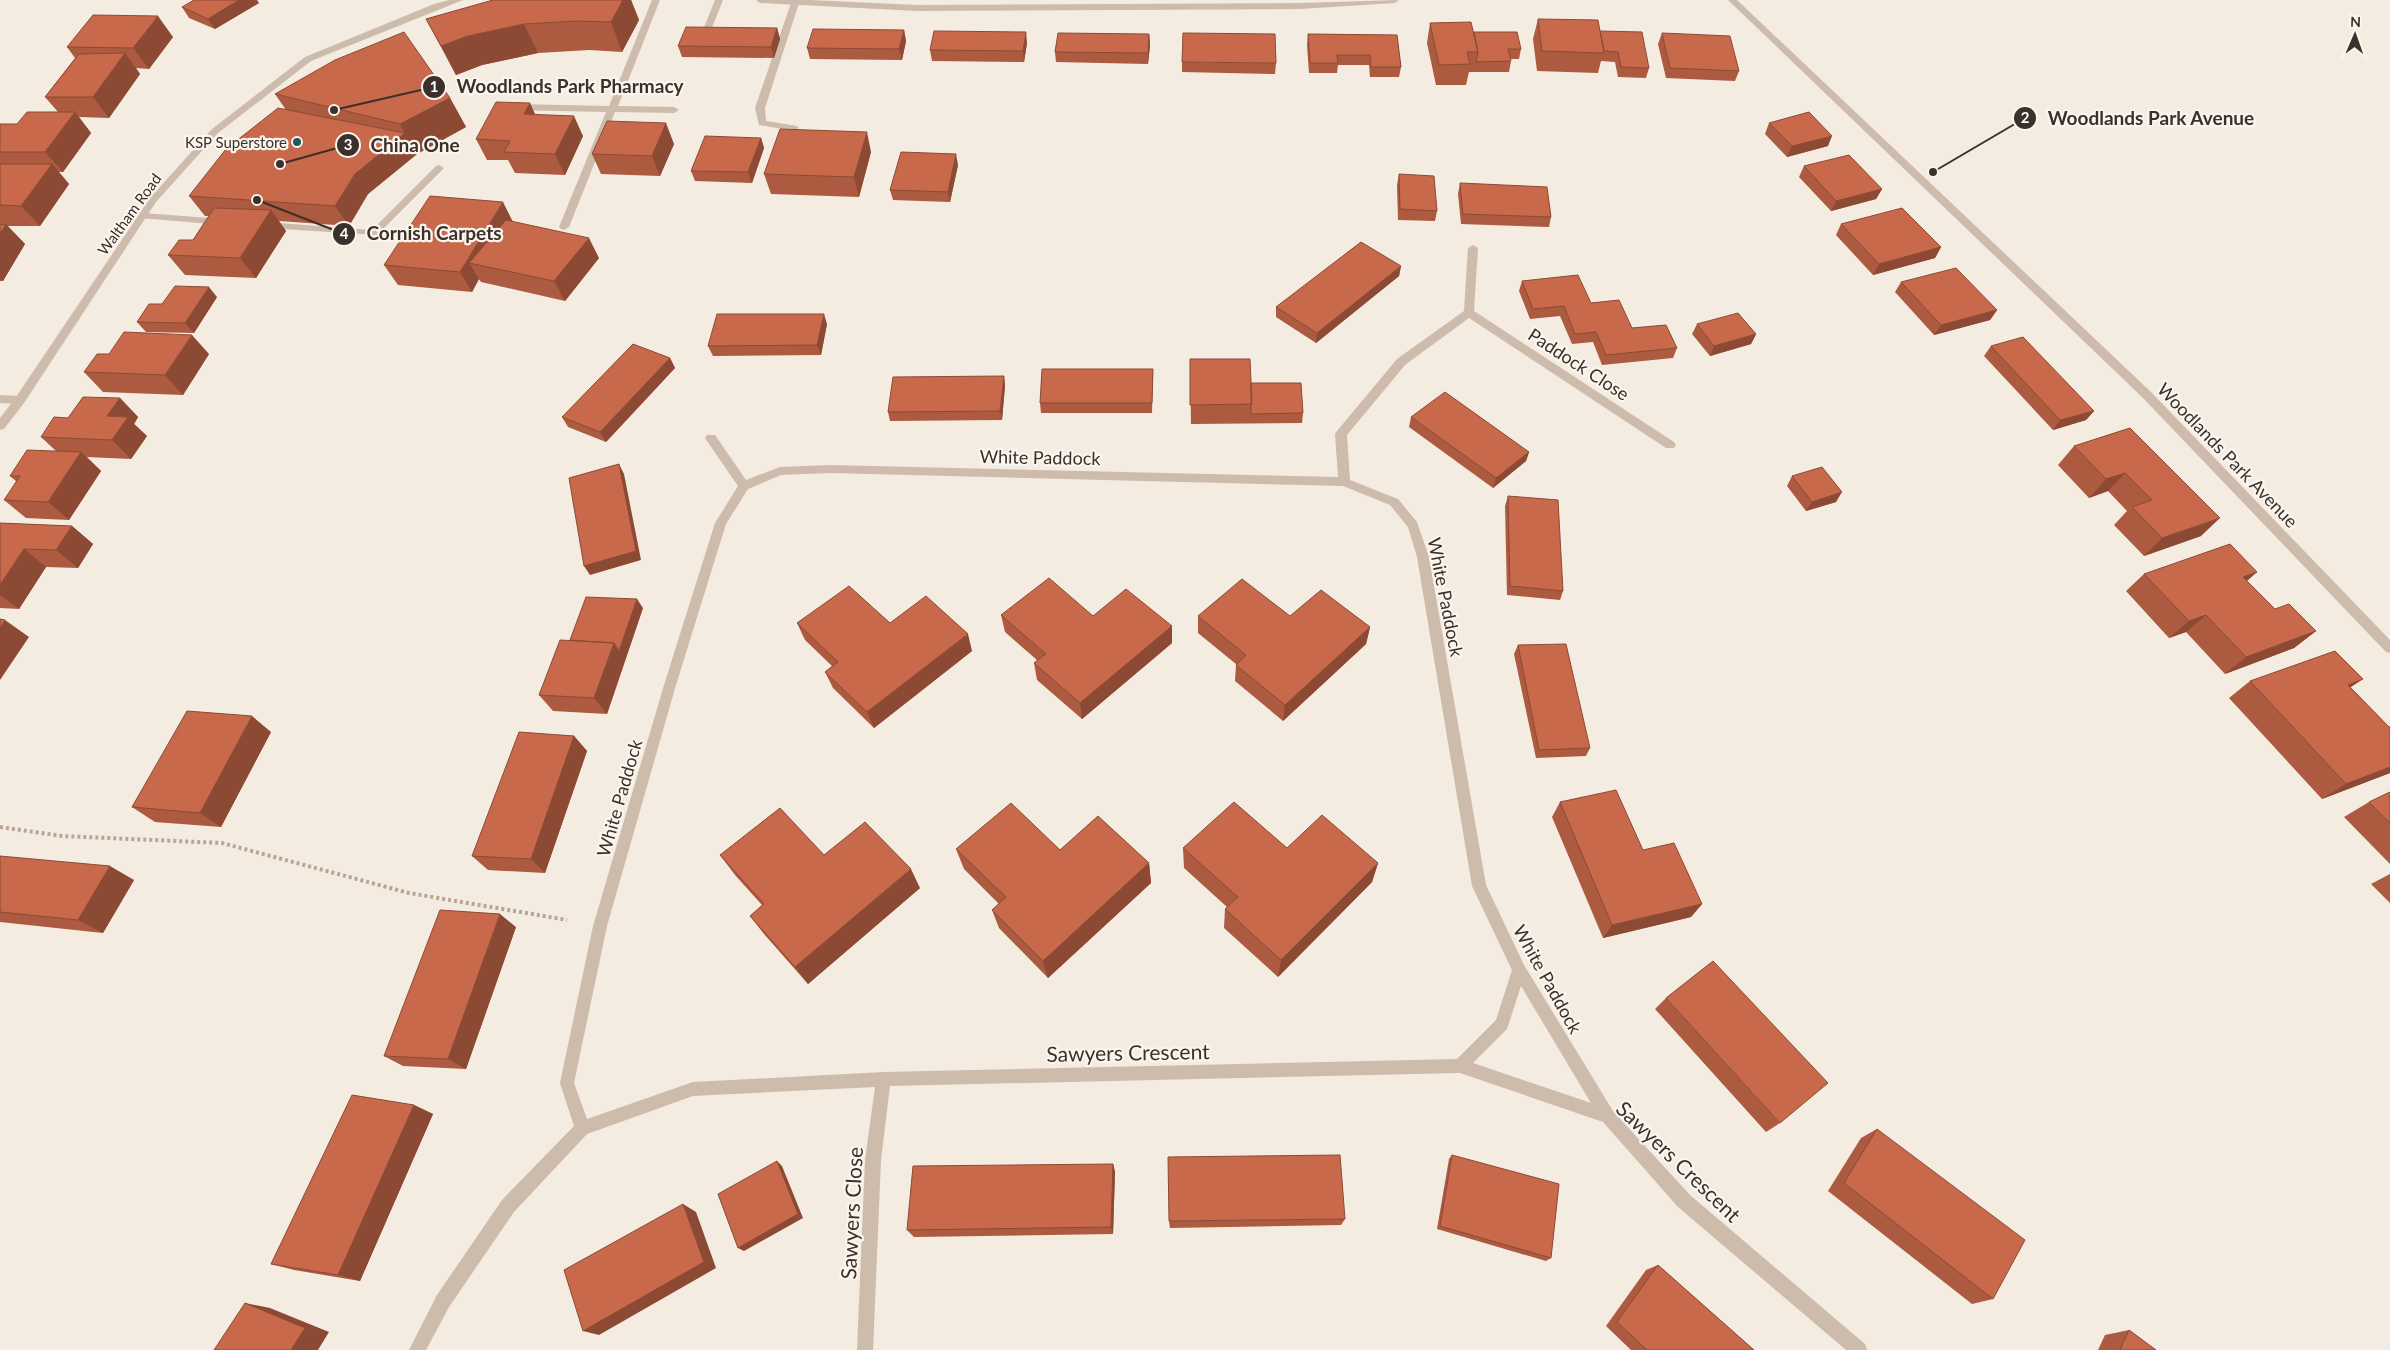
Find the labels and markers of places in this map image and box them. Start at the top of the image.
callout: Woodlands Park Pharmacy [422,70,694,104]
callout: Woodlands Park Avenue [2012,101,2264,135]
callout: China One [335,128,470,162]
place label: KSP Superstore [185,133,287,151]
marker: KSP Superstore [291,136,303,148]
callout: Cornish Carpets [331,217,512,251]

